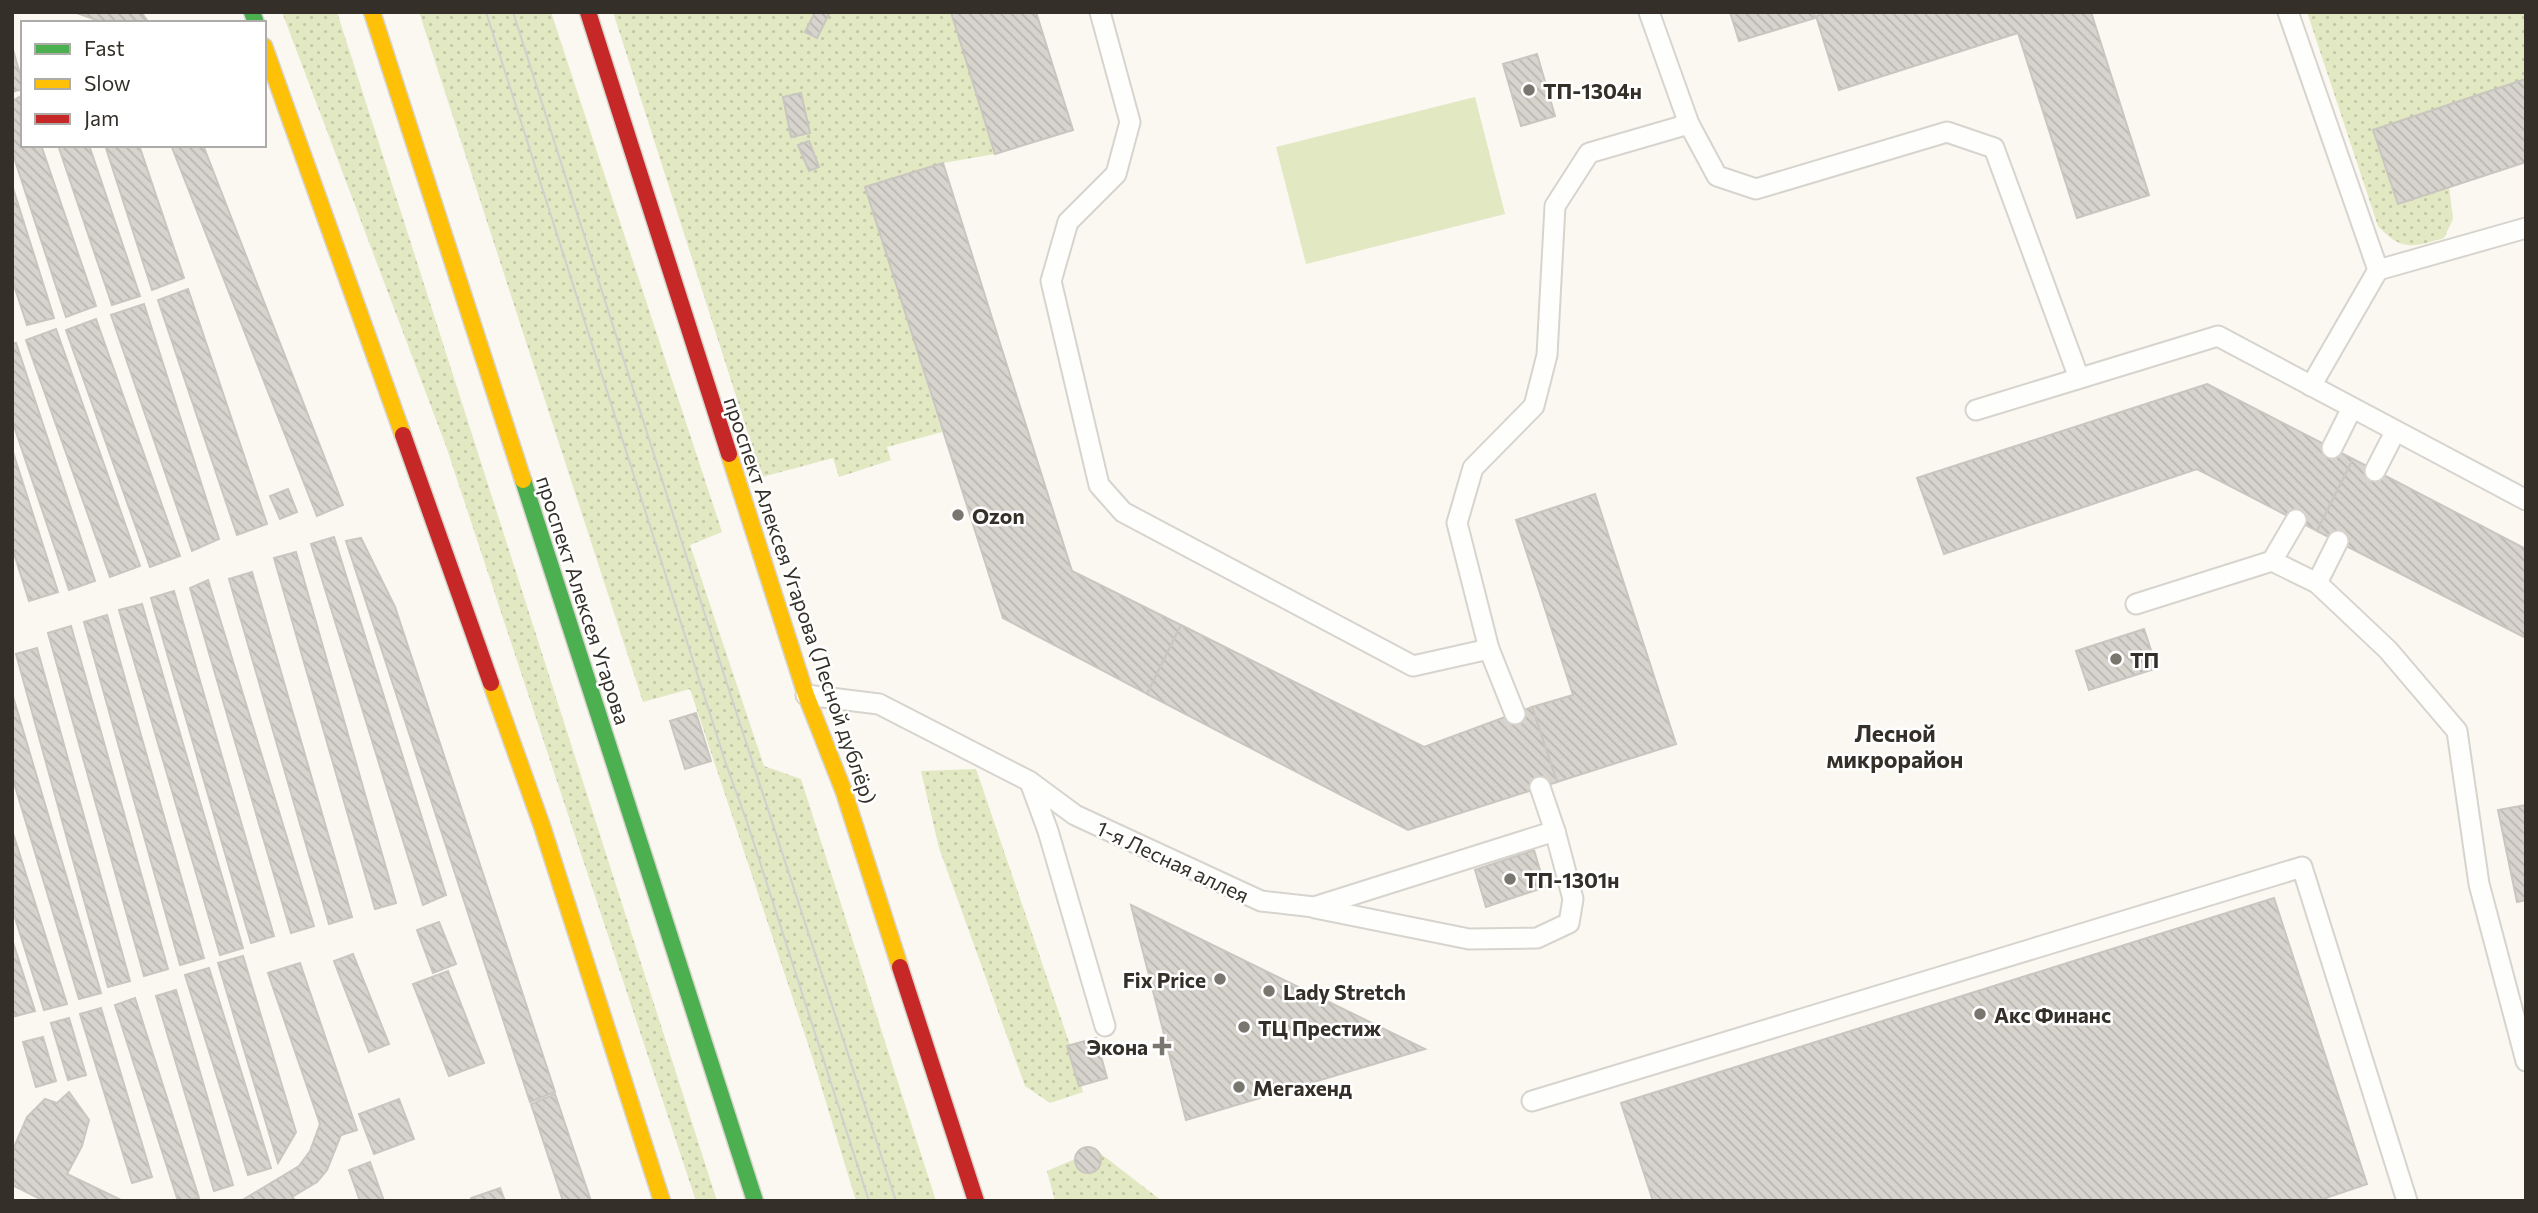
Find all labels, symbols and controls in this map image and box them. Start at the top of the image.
legend [21,21,266,147]
text: Fast [84,35,125,60]
text: Slow [84,70,131,95]
place label: ТП-1304н [1543,78,1642,103]
marker: ТП-1304н [1521,82,1537,98]
text: Jam [84,105,119,130]
street label: проспект Алексея Угарова (Лесной дублёр) [719,393,883,807]
street label: проспект Алексея Угарова [532,472,636,728]
place label: Ozon [972,503,1025,528]
marker: Ozon [950,507,966,523]
place label: ТП [2130,647,2159,672]
marker: ТП [2108,651,2124,667]
district label: Лесной микрорайон [1827,719,1963,773]
street label: 1-я Лесная аллея [1093,815,1253,907]
place label: ТП-1301н [1524,867,1620,892]
marker: ТП-1301н [1502,871,1518,887]
place label: Fix Price [1123,967,1206,992]
marker: Fix Price [1212,971,1228,987]
place label: Lady Stretch [1283,979,1406,1004]
marker: Lady Stretch [1261,983,1277,999]
place label: Акс Финанс [1994,1002,2111,1027]
marker: Акс Финанс [1972,1006,1988,1022]
place label: ТЦ Престиж [1258,1015,1382,1040]
marker: ТЦ Престиж [1236,1019,1252,1035]
place label: Экона [1086,1034,1148,1059]
marker: Экона [1154,1038,1170,1054]
place label: Мегахенд [1253,1075,1352,1100]
marker: Мегахенд [1231,1079,1247,1095]

